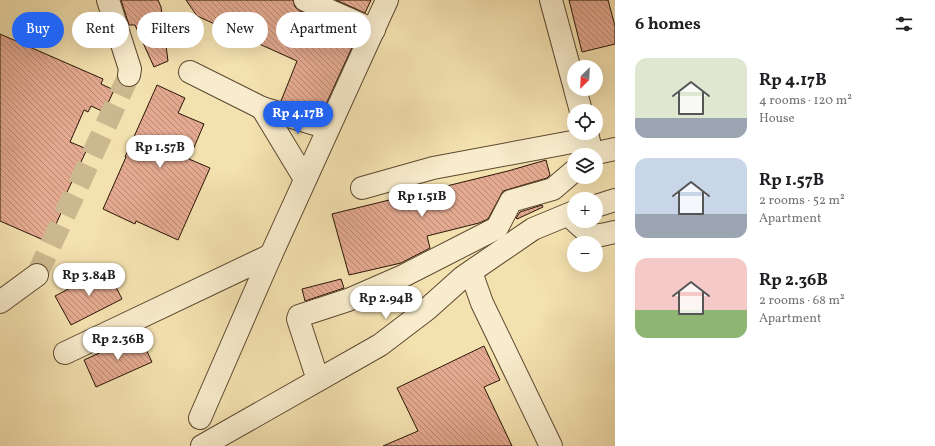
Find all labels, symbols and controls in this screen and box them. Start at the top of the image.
chip: Buy [12,12,64,48]
chip: Rent [72,12,129,48]
chip: Filters [137,12,204,48]
chip: New [212,12,268,48]
chip: Apartment [276,12,371,48]
text: 6 homes [635,13,701,36]
icon: filters [893,13,915,35]
north arrow [567,60,603,96]
map controls [567,60,603,272]
text: Rp 4.17B [759,69,827,92]
icon: home [667,74,715,122]
text: 4 rooms · 120 m² [759,92,852,110]
pin: Rp 4.17B [257,101,339,135]
button: locate [567,104,603,140]
text: Rp 4.17B [272,105,324,123]
text: House [759,110,795,128]
pin: Rp 1.57B [119,135,201,169]
text: Rp 1.57B [135,139,185,157]
button: layers [567,148,603,184]
text: Rp 1.57B [759,169,824,192]
icon: home [667,174,715,222]
pin: Rp 1.51B [381,184,463,218]
text: Rp 1.51B [398,188,446,206]
button: + [567,192,603,228]
text: 2 rooms · 52 m² [759,192,845,210]
text: Apartment [759,210,822,228]
button: − [567,236,603,272]
pin: Rp 3.84B [48,263,130,297]
text: Rp 3.84B [62,267,116,285]
text: Rp 2.36B [759,269,828,292]
icon: home [667,274,715,322]
pin: Rp 2.94B [345,286,427,320]
text: Rp 2.94B [359,290,413,308]
text: 2 rooms · 68 m² [759,292,845,310]
text: Apartment [759,310,822,328]
pin: Rp 2.36B [77,327,159,361]
text: Rp 2.36B [92,331,144,349]

